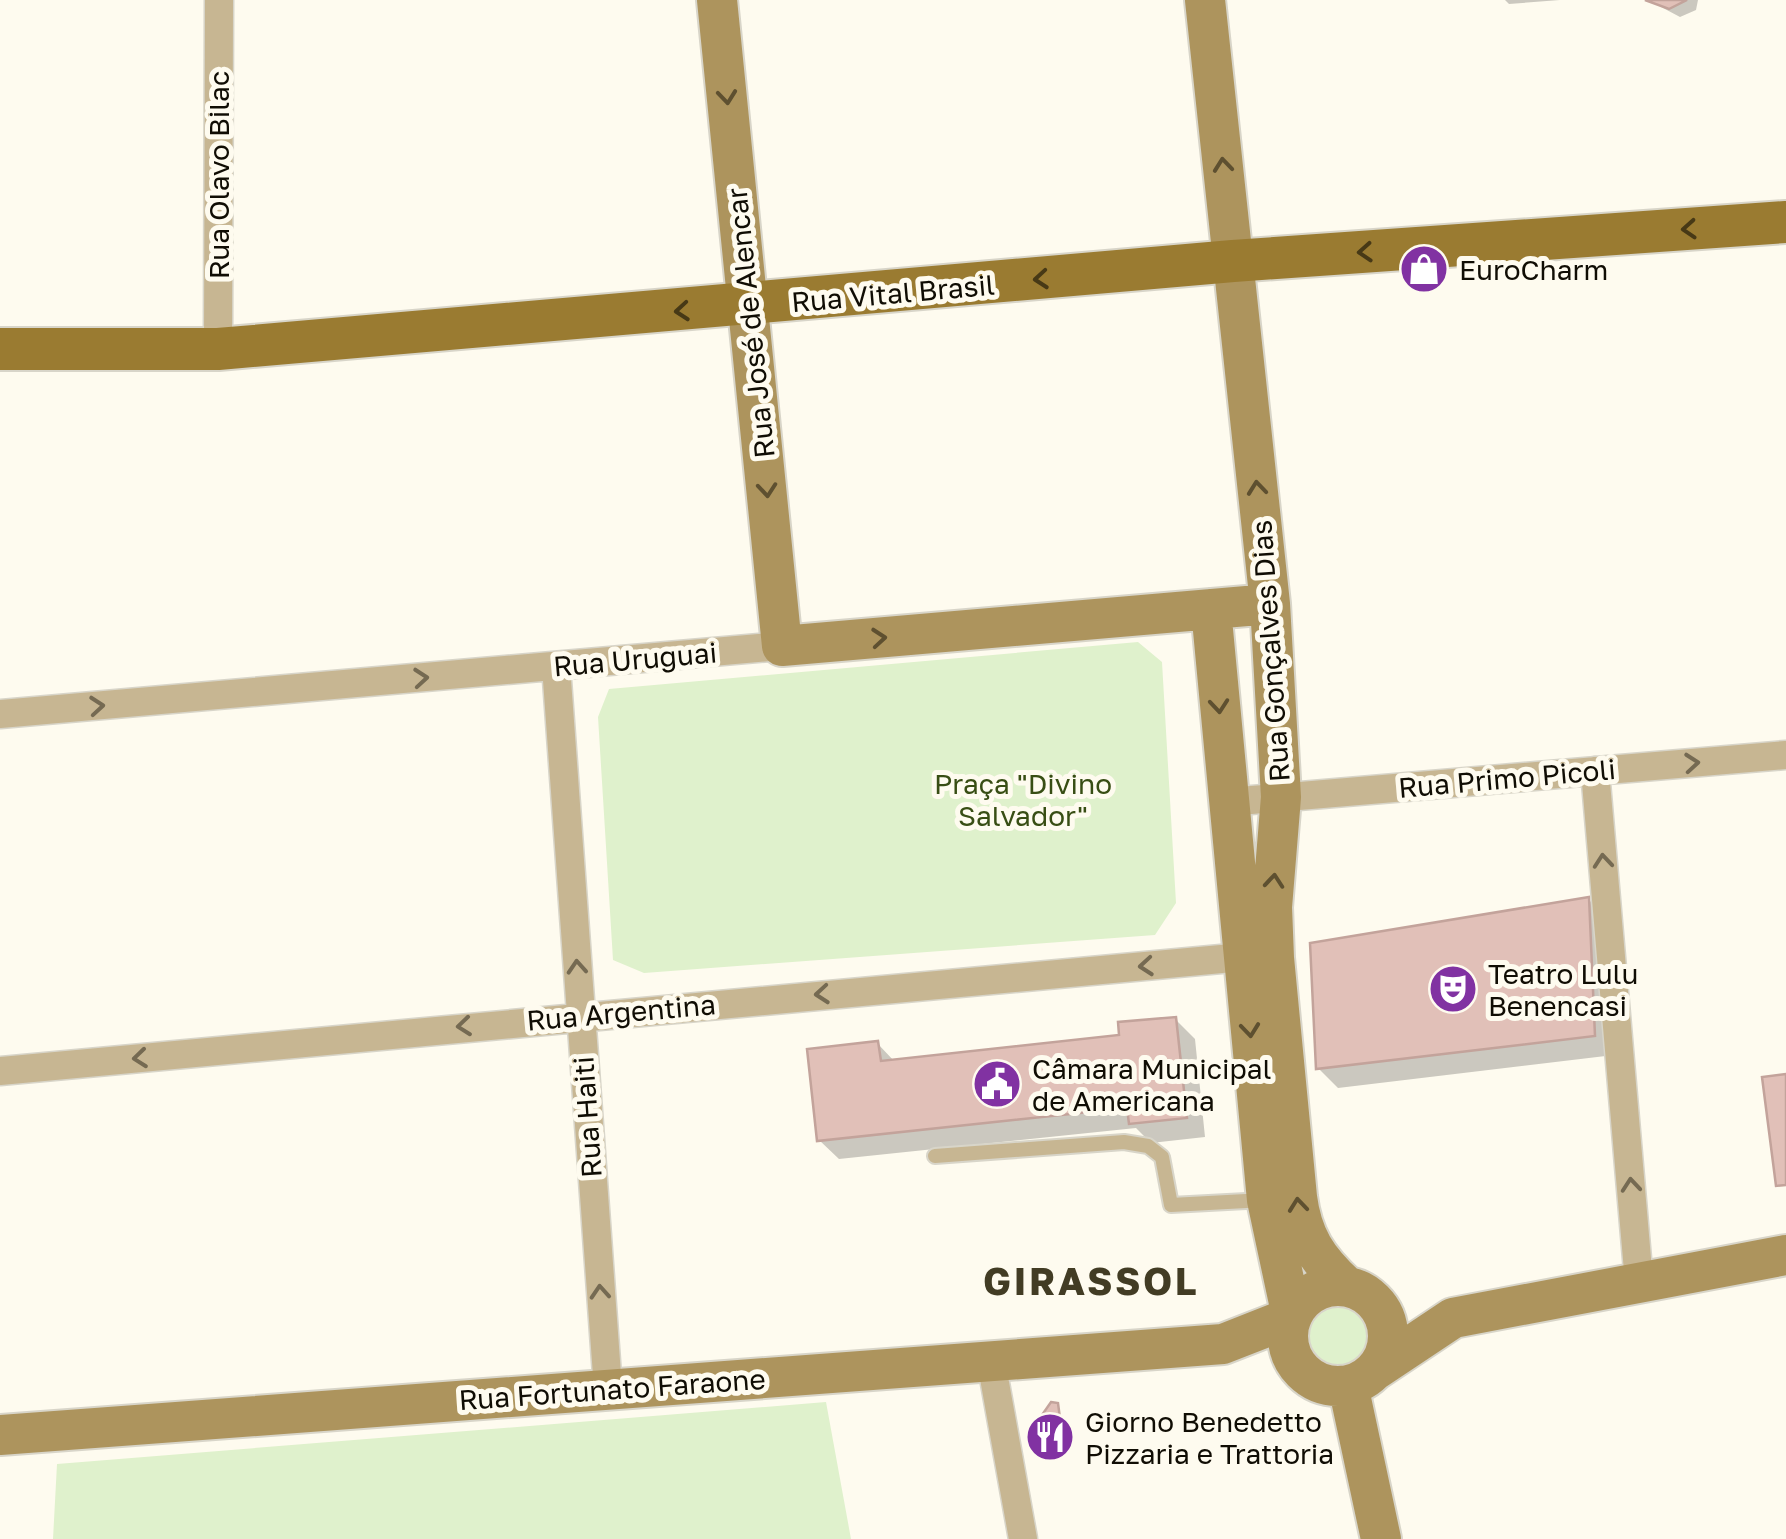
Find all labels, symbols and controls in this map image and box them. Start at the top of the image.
street label: Rua Olavo Bilac [202,71,235,279]
one-way arrow [716,89,737,105]
one-way arrow [1212,156,1234,172]
street label: Rua José de Alencar [719,186,781,460]
one-way arrow [1680,218,1696,239]
one-way arrow [1356,241,1372,262]
shop icon: EuroCharm [1398,243,1450,295]
place label: EuroCharm [1459,253,1608,286]
street label: Rua Vital Brasil [790,268,996,318]
one-way arrow [1032,268,1048,289]
one-way arrow [674,300,690,322]
one-way arrow [1247,479,1268,495]
one-way arrow [755,482,777,498]
street label: Rua Gonçalves Dias [1244,519,1296,783]
one-way arrow [871,628,887,649]
street label: Rua Uruguai [552,635,718,683]
one-way arrow [413,667,429,689]
one-way arrow [90,695,106,717]
one-way arrow [1208,699,1230,715]
street label: Rua Primo Picoli [1397,752,1617,804]
one-way arrow [1685,752,1701,774]
park label: Praça "Divino Salvador" [934,767,1112,832]
one-way arrow [1593,852,1615,868]
one-way arrow [1263,873,1285,889]
one-way arrow [1137,954,1153,976]
place label: Teatro Lulu Benencasi [1488,957,1639,1022]
one-way arrow [566,959,588,975]
theatre icon: Teatro Lulu Benencasi [1427,963,1479,1015]
one-way arrow [814,982,830,1004]
street label: Rua Argentina [525,987,717,1037]
one-way arrow [455,1015,471,1037]
one-way arrow [1239,1022,1260,1038]
one-way arrow [132,1046,148,1068]
place label: Câmara Municipal de Americana [1032,1052,1271,1117]
street label: Rua Haiti [566,1055,608,1179]
public building icon: Câmara Municipal de Americana [971,1058,1023,1110]
one-way arrow [1620,1176,1642,1192]
one-way arrow [1288,1197,1309,1213]
district label: GIRASSOL [983,1258,1199,1303]
one-way arrow [590,1283,612,1299]
street label: Rua Fortunato Faraone [457,1362,767,1416]
place label: Giorno Benedetto Pizzaria e Trattoria [1085,1405,1334,1470]
restaurant icon: Giorno Benedetto Pizzaria e Trattoria [1024,1411,1076,1463]

